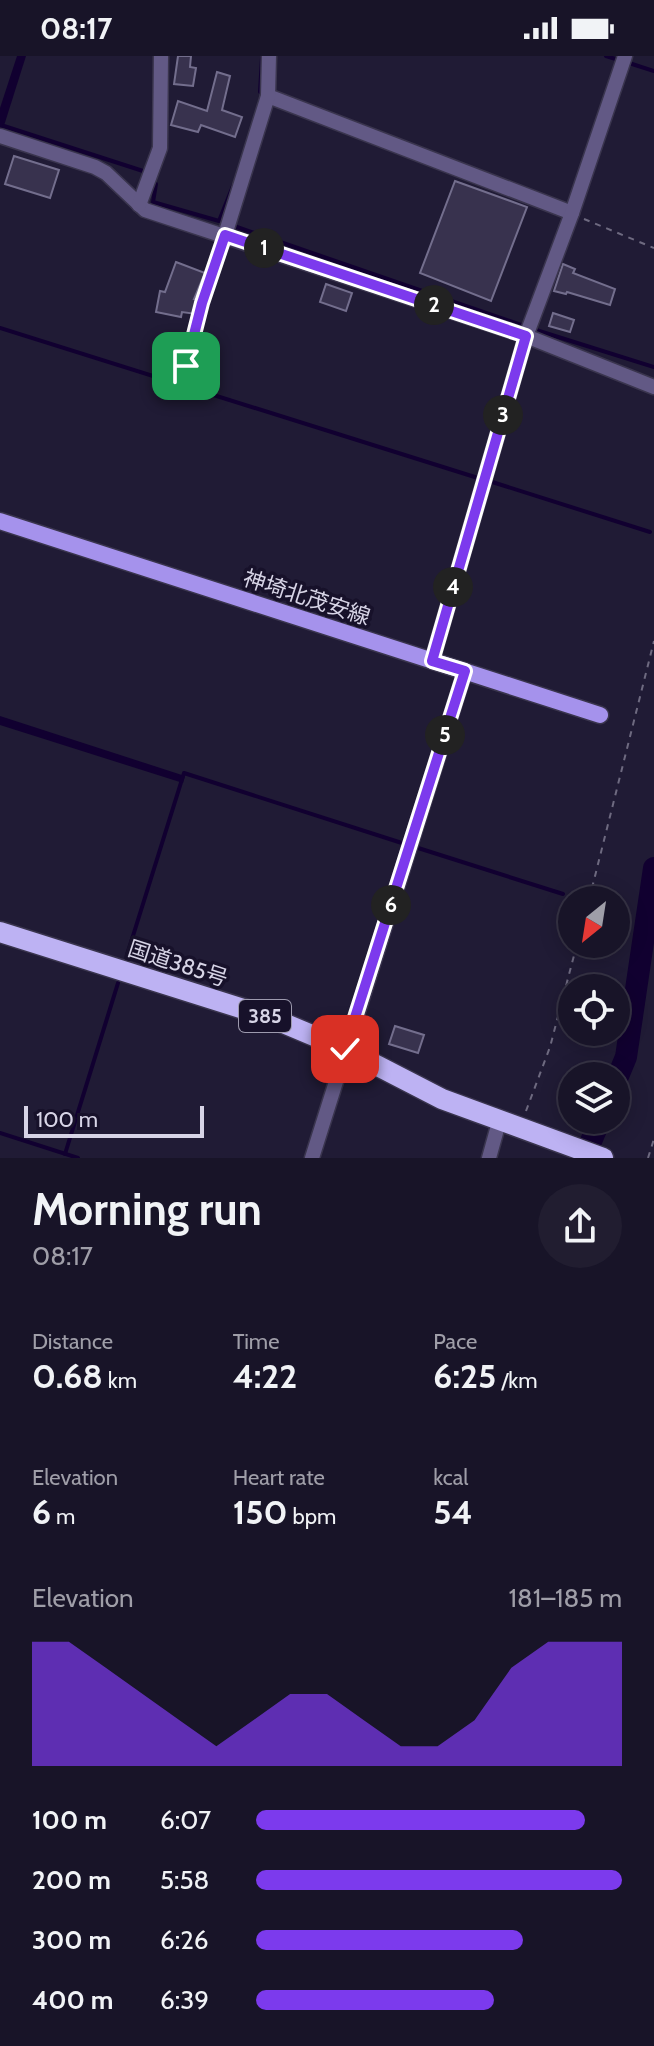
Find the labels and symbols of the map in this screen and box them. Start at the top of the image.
pin: 1 [244,228,284,268]
pin: 2 [414,285,454,325]
pin [152,332,220,400]
pin: 3 [483,395,523,435]
street label: 神埼北茂安線 [240,564,374,631]
pin: 4 [433,567,473,607]
pin: 5 [425,715,465,755]
pin: 6 [371,885,411,925]
north arrow [558,886,630,958]
street label: 国道385号 [125,935,231,992]
road number: 385 [239,1000,291,1032]
pin [311,1015,379,1083]
scale bar [24,1102,204,1138]

